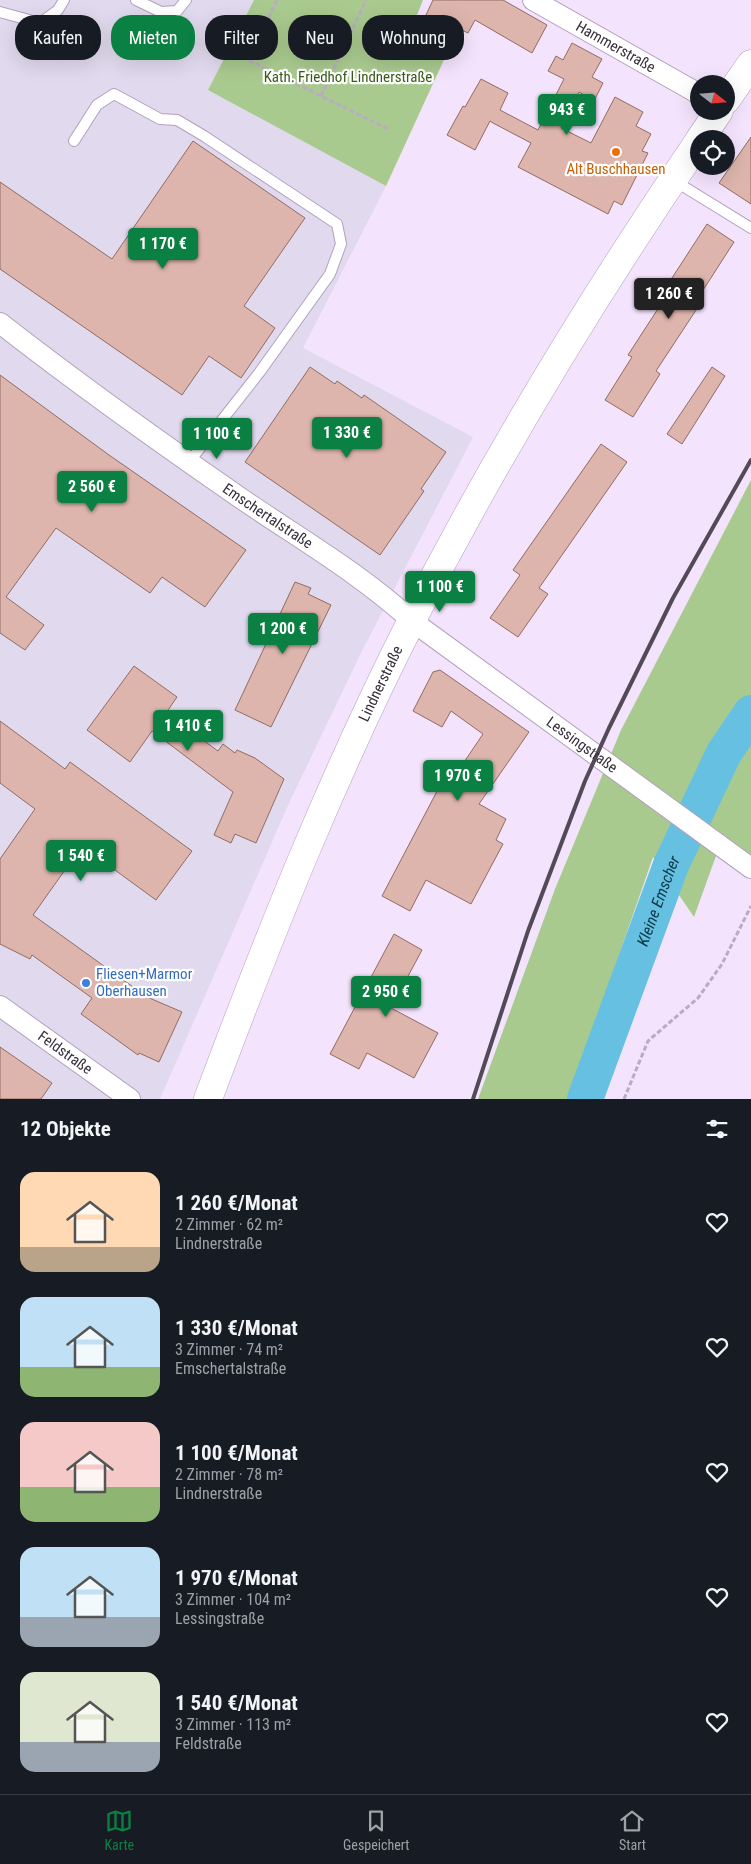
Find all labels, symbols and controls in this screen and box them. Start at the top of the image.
chip: Kaufen [15,15,101,60]
chip: Mieten [111,15,195,60]
chip: Filter [205,15,278,60]
chip: Neu [288,15,352,60]
chip: Wohnung [362,15,464,60]
street label: Hammerstraße [573,17,659,76]
park label: Kath. Friedhof Lindnerstraße [264,68,432,86]
north arrow [690,75,735,120]
map controls [690,75,735,175]
pin: 943 € [532,94,602,136]
text: 943 € [549,100,585,119]
button: locate [690,130,735,175]
marker: Alt Buschhausen [610,146,622,158]
place label: Alt Buschhausen [566,160,666,178]
pin: 1 170 € [117,228,209,270]
text: 1 170 € [139,234,187,253]
pin: 1 260 € [623,278,715,320]
text: 1 260 € [645,284,693,303]
pin: 1 330 € [301,416,393,459]
pin: 1 100 € [171,418,263,460]
text: 1 330 € [323,423,371,442]
text: 1 100 € [193,424,241,443]
pin: 2 560 € [46,470,138,513]
text: 2 560 € [68,477,116,496]
street label: Emschertalstraße [219,479,316,552]
pin: 1 100 € [394,570,486,613]
text: 1 100 € [416,577,464,596]
pin: 1 200 € [237,612,329,655]
text: 1 200 € [259,619,307,638]
street label: Lindnerstraße [355,643,407,724]
pin: 1 410 € [142,710,234,752]
street label: Lessingstraße [543,713,621,777]
text: 1 410 € [164,716,212,735]
pin: 1 970 € [412,760,504,802]
text: 1 970 € [434,766,482,785]
pin: 1 540 € [35,840,127,882]
text: 1 540 € [57,846,105,865]
water label: Kleine Emscher [633,852,684,949]
place label: Fliesen+Marmor Oberhausen [96,965,193,1000]
pin: 2 950 € [340,976,432,1018]
marker: Fliesen+Marmor Oberhausen [80,977,92,989]
text: 2 950 € [362,982,410,1001]
street label: Feldstraße [34,1027,96,1078]
icon: filters [703,1115,731,1143]
text: 12 Objekte [20,1117,111,1141]
text: 1 260 €/Monat [175,1191,298,1215]
icon: home [60,1192,120,1252]
icon: heart [703,1208,731,1236]
text: 2 Zimmer · 62 m² [175,1215,283,1234]
text: Lindnerstraße [175,1234,262,1253]
text: 1 330 €/Monat [175,1316,298,1340]
icon: home [60,1317,120,1377]
icon: heart [703,1333,731,1361]
text: 3 Zimmer · 74 m² [175,1340,283,1359]
text: Emschertalstraße [175,1359,286,1378]
text: 1 100 €/Monat [175,1441,298,1465]
icon: home [60,1442,120,1502]
icon: heart [703,1458,731,1486]
text: 2 Zimmer · 78 m² [175,1465,283,1484]
text: Lindnerstraße [175,1484,262,1503]
text: 1 970 €/Monat [175,1566,298,1590]
icon: home [60,1567,120,1627]
icon: heart [703,1583,731,1611]
text: 3 Zimmer · 104 m² [175,1590,291,1609]
text: Lessingstraße [175,1609,264,1628]
text: 1 540 €/Monat [175,1691,298,1715]
icon: home [60,1692,120,1752]
icon: heart [703,1708,731,1736]
text: 3 Zimmer · 113 m² [175,1715,291,1734]
text: Feldstraße [175,1734,242,1753]
tab: Karte [104,1807,134,1853]
tab: Gespeichert [343,1807,410,1853]
tab: Start [618,1807,646,1853]

